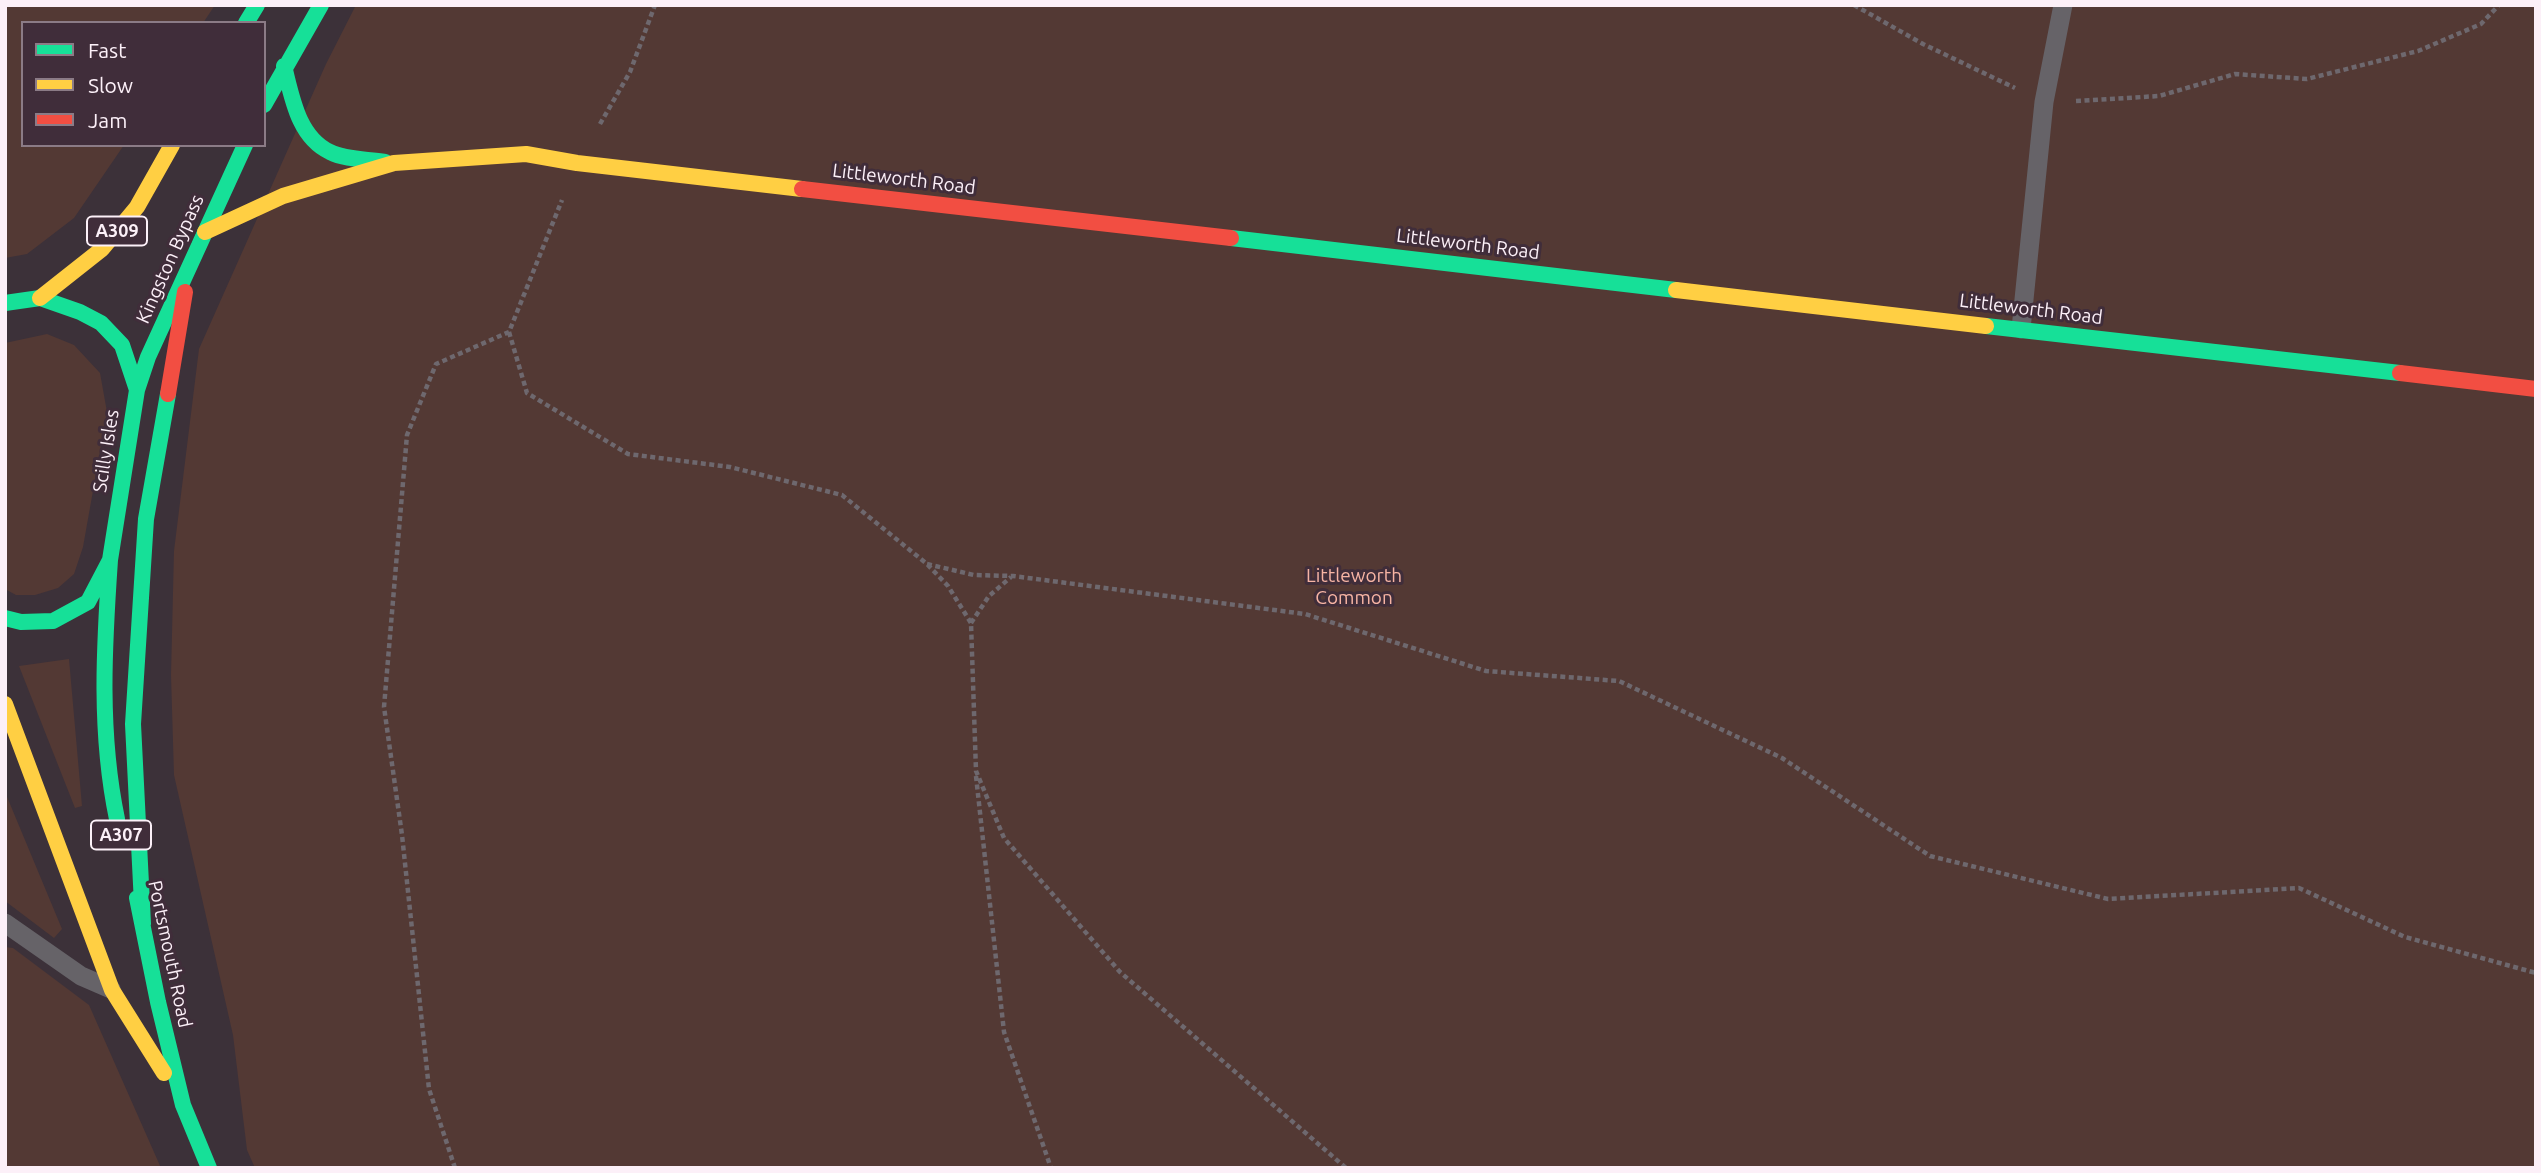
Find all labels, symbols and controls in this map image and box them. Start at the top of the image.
legend [21,21,266,147]
text: Fast [88,38,126,62]
text: Slow [88,73,133,97]
text: Jam [88,108,127,132]
street label: Littleworth Road [831,159,977,199]
street label: Kingston Bypass [131,191,209,327]
road number: A309 [87,216,147,246]
street label: Littleworth Road [1395,224,1541,264]
street label: Littleworth Road [1958,289,2104,329]
street label: Scilly Isles [88,408,124,494]
park label: Littleworth Common [1306,565,1402,609]
road number: A307 [91,820,151,850]
street label: Portsmouth Road [143,878,197,1030]

